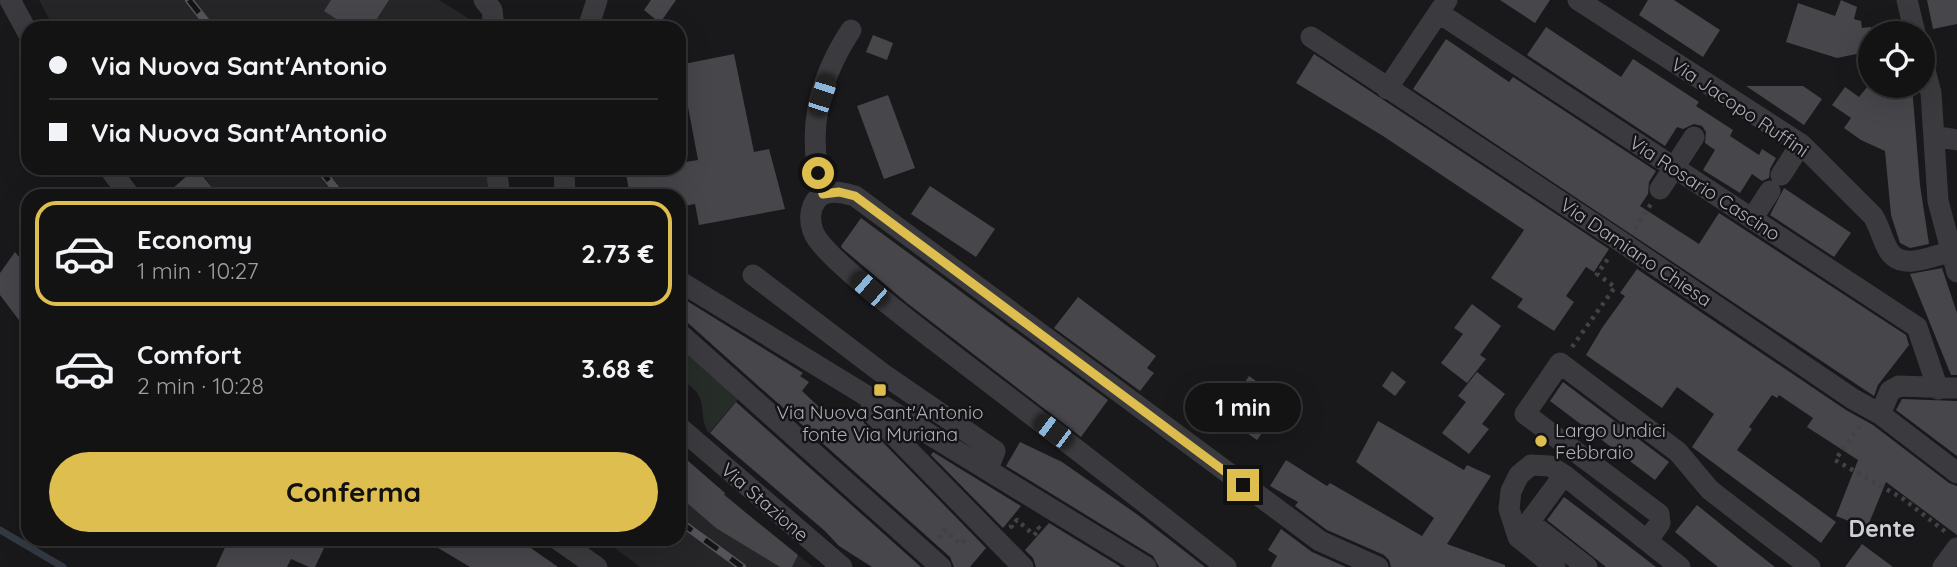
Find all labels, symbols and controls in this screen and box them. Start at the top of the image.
map controls [1858,21,1935,98]
button: locate [1858,21,1935,98]
text: Via Nuova Sant'Antonio [91,49,387,82]
street label: Via Jacopo Ruffini [1666,52,1814,162]
car [806,72,839,118]
text: Via Nuova Sant'Antonio [91,116,387,149]
street label: Via Rosario Cascino [1625,130,1785,246]
route start [802,157,834,189]
street label: Via Damiano Chiesa [1556,192,1716,312]
icon: car [53,222,116,285]
text: Economy [137,223,252,256]
text: 2.73 € [581,237,654,270]
text: 1 min · 10:27 [137,256,259,285]
car [847,267,892,311]
icon: car [53,337,116,400]
text: Comfort [137,338,242,371]
text: 3.68 € [581,352,654,385]
text: 2 min · 10:28 [137,371,264,400]
marker: Via Nuova Sant'Antonio fonte Via Muriana [872,382,888,398]
callout: 1 min [1185,384,1301,433]
text: 1 min [1215,393,1271,422]
place label: Via Nuova Sant'Antonio fonte Via Muriana [776,400,984,446]
car [1030,410,1077,452]
place label: Largo Undici Febbraio [1555,418,1666,464]
marker: Largo Undici Febbraio [1533,433,1549,449]
button: Conferma [49,452,658,532]
street label: Via Stazione [716,457,814,547]
route end [1227,469,1259,501]
district label: Dente [1849,514,1915,543]

